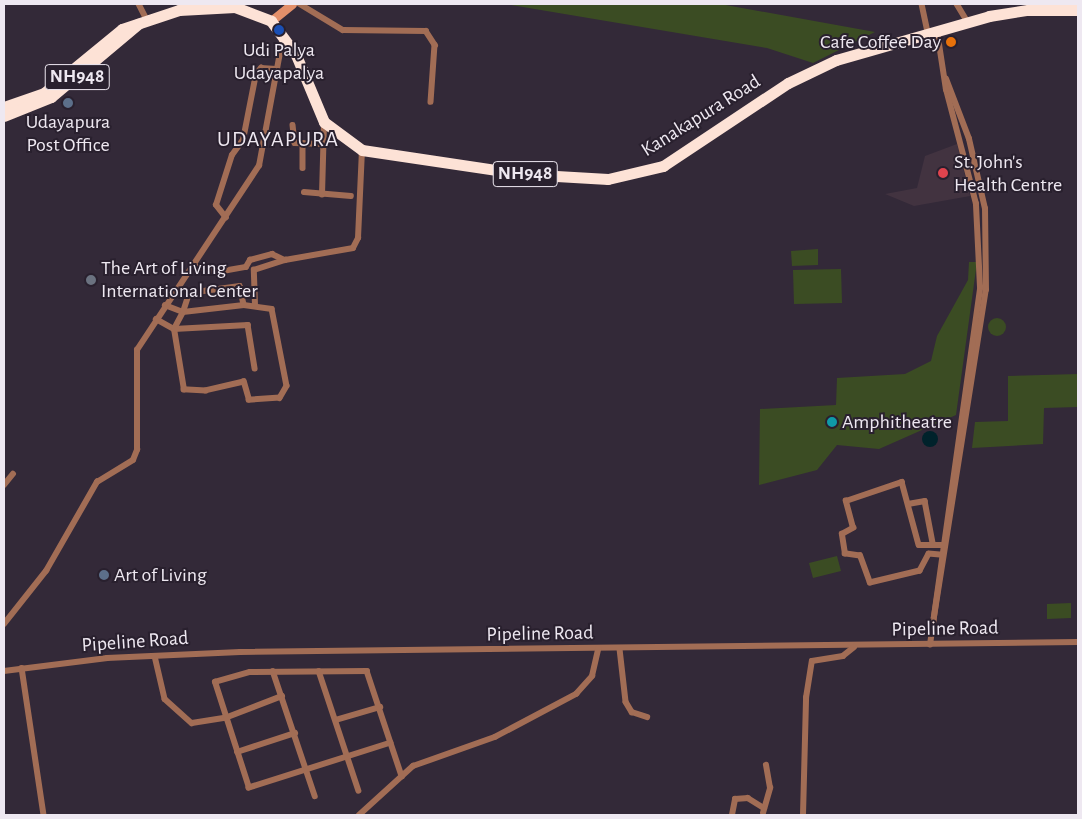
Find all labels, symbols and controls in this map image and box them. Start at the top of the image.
marker: Udi Palya Udayapalya [273,24,285,36]
place label: Cafe Coffee Day [820,30,941,54]
marker: Cafe Coffee Day [945,36,957,48]
place label: Udi Palya Udayapalya [234,38,324,85]
road number: NH948 [44,61,110,94]
street label: Kanakapura Road [637,70,765,162]
marker: Udayapura Post Office [62,97,74,109]
place label: Udayapura Post Office [26,111,110,158]
district label: UDAYAPURA [216,127,340,153]
place label: St. John's Health Centre [954,150,1062,197]
road number: NH948 [492,157,558,190]
marker: St. John's Health Centre [936,166,950,180]
place label: The Art of Living International Center [101,256,258,303]
marker: The Art of Living International Center [85,274,97,286]
place label: Amphitheatre [842,410,952,434]
marker: Amphitheatre [826,416,838,428]
place label: Art of Living [114,563,207,587]
marker: Art of Living [98,569,110,581]
street label: Pipeline Road [891,616,999,642]
street label: Pipeline Road [486,621,594,647]
street label: Pipeline Road [81,626,189,658]

